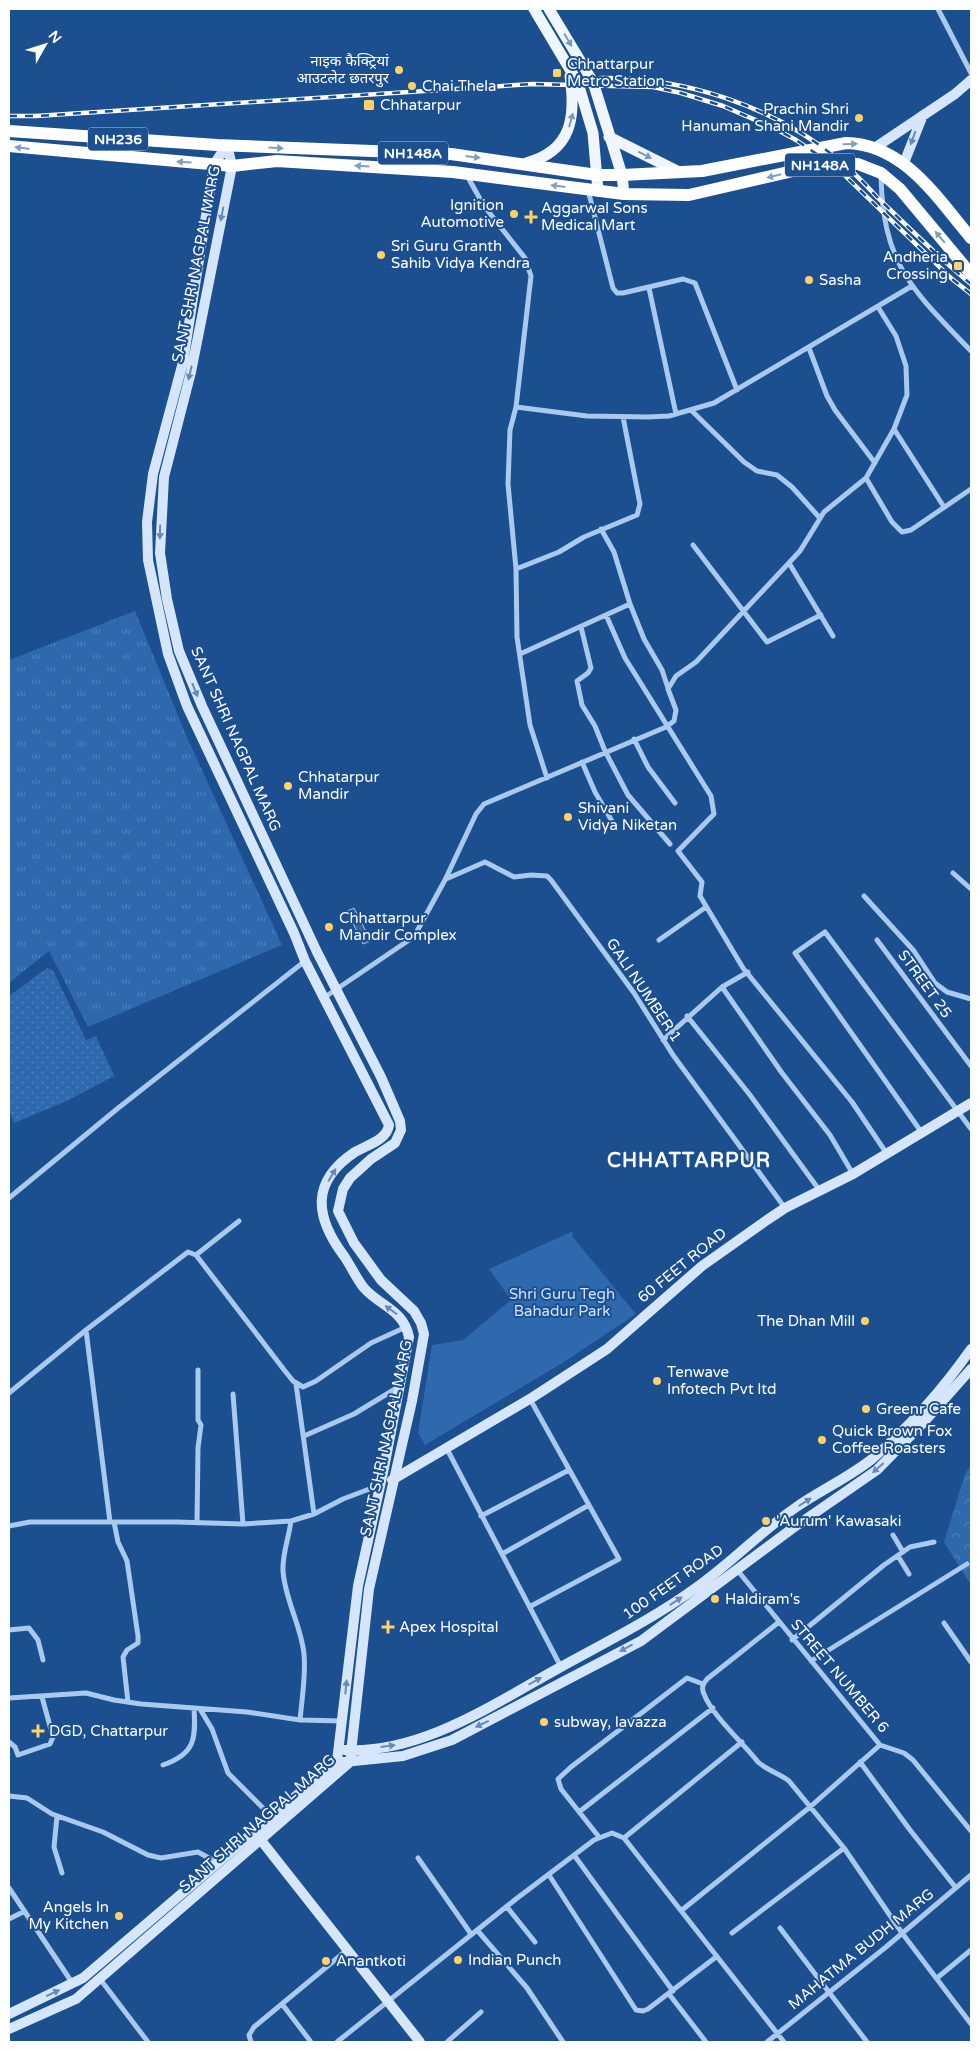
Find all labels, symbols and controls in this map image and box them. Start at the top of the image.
north arrow [20,20,70,70]
text: N [45,27,65,47]
one-way arrow [563,34,572,47]
place label: नाइक फैक्ट्रियां आउटलेट छतरपुर [296,52,390,88]
place label: Chhattarpur Metro Station [567,55,665,90]
marker: नाइक फैक्ट्रियां आउटलेट छतरपुर [393,64,405,76]
marker: Chhattarpur Metro Station [551,67,563,79]
place label: Chai Thela [422,77,496,95]
marker: Chai Thela [406,80,418,92]
place label: Chhatarpur [380,96,461,114]
marker: Chhatarpur [362,98,376,112]
place label: Prachin Shri Hanuman Shani Mandir [681,100,849,135]
one-way arrow [567,112,575,128]
marker: Prachin Shri Hanuman Shani Mandir [853,112,865,124]
road number: NH236 [88,128,148,150]
one-way arrow [909,131,917,146]
one-way arrow [842,139,858,147]
road number: NH148A [378,142,448,164]
one-way arrow [14,144,30,152]
one-way arrow [268,144,284,152]
one-way arrow [638,151,652,159]
one-way arrow [465,153,481,161]
road number: NH148A [785,154,855,176]
one-way arrow [176,157,192,165]
one-way arrow [354,162,370,170]
street label: SANT SHRI NAGPAL MARG [168,164,224,364]
one-way arrow [766,172,781,180]
one-way arrow [550,182,566,190]
place label: Ignition Automotive [421,196,504,231]
place label: Aggarwal Sons Medical Mart [541,199,648,234]
one-way arrow [218,206,226,222]
marker: Ignition Automotive [508,208,520,220]
marker: Aggarwal Sons Medical Mart [525,211,537,223]
one-way arrow [934,230,945,243]
place label: Sri Guru Granth Sahib Vidya Kendra [391,237,530,272]
place label: Andheria Crossing [883,248,948,283]
marker: Sri Guru Granth Sahib Vidya Kendra [375,249,387,261]
marker: Andheria Crossing [952,260,964,272]
place label: Sasha [819,271,861,289]
marker: Sasha [803,274,815,286]
one-way arrow [186,366,194,381]
one-way arrow [156,525,164,541]
street label: SANT SHRI NAGPAL MARG [187,644,285,834]
one-way arrow [192,683,200,697]
place label: Chhatarpur Mandir [298,768,379,803]
marker: Chhatarpur Mandir [282,780,294,792]
place label: Shivani Vidya Niketan [578,799,677,834]
marker: Shivani Vidya Niketan [562,811,574,823]
place label: Chhattarpur Mandir Complex [339,909,457,944]
marker: Chhattarpur Mandir Complex [323,921,335,933]
street label: GALI NUMBER 1 [603,935,685,1045]
street label: STREET 25 [894,947,956,1021]
district label: CHHATTARPUR [607,1149,771,1173]
one-way arrow [328,1169,337,1182]
street label: 60 FEET ROAD [634,1224,730,1306]
park label: Shri Guru Tegh Bahadur Park [509,1285,615,1320]
one-way arrow [385,1305,398,1315]
place label: The Dhan Mill [757,1312,855,1330]
marker: The Dhan Mill [859,1315,871,1327]
street label: SANT SHRI NAGPAL MARG [356,1338,416,1538]
place label: Tenwave Infotech Pvt ltd [667,1363,776,1398]
marker: Tenwave Infotech Pvt ltd [651,1375,663,1387]
place label: Greenr Cafe [876,1400,961,1418]
marker: Greenr Cafe [860,1403,872,1415]
place label: Quick Brown Fox Coffee Roasters [832,1422,952,1457]
marker: Quick Brown Fox Coffee Roasters [816,1434,828,1446]
one-way arrow [872,1462,884,1473]
one-way arrow [798,1497,812,1506]
place label: 'Aurum' Kawasaki [776,1512,901,1530]
marker: 'Aurum' Kawasaki [760,1515,772,1527]
street label: 100 FEET ROAD [619,1541,727,1623]
place label: Haldiram's [725,1590,800,1608]
marker: Haldiram's [709,1593,721,1605]
one-way arrow [670,1596,683,1606]
street label: STREET NUMBER 6 [787,1616,893,1736]
place label: Apex Hospital [399,1618,499,1636]
marker: Apex Hospital [381,1620,395,1634]
one-way arrow [619,1644,633,1652]
one-way arrow [528,1677,543,1685]
one-way arrow [342,1679,350,1695]
place label: subway, lavazza [554,1713,667,1731]
marker: subway, lavazza [538,1716,550,1728]
one-way arrow [475,1720,489,1728]
place label: DGD, Chattarpur [49,1722,168,1740]
marker: DGD, Chattarpur [31,1724,45,1738]
one-way arrow [380,1741,396,1749]
street label: SANT SHRI NAGPAL MARG [176,1751,338,1895]
street label: MAHATMA BUDH MARG [785,1885,937,2013]
place label: Angels In My Kitchen [29,1898,109,1933]
marker: Angels In My Kitchen [113,1910,125,1922]
place label: Indian Punch [468,1951,561,1969]
place label: Anantkoti [336,1952,406,1970]
marker: Indian Punch [452,1954,464,1966]
marker: Anantkoti [320,1955,332,1967]
one-way arrow [46,1989,60,1997]

